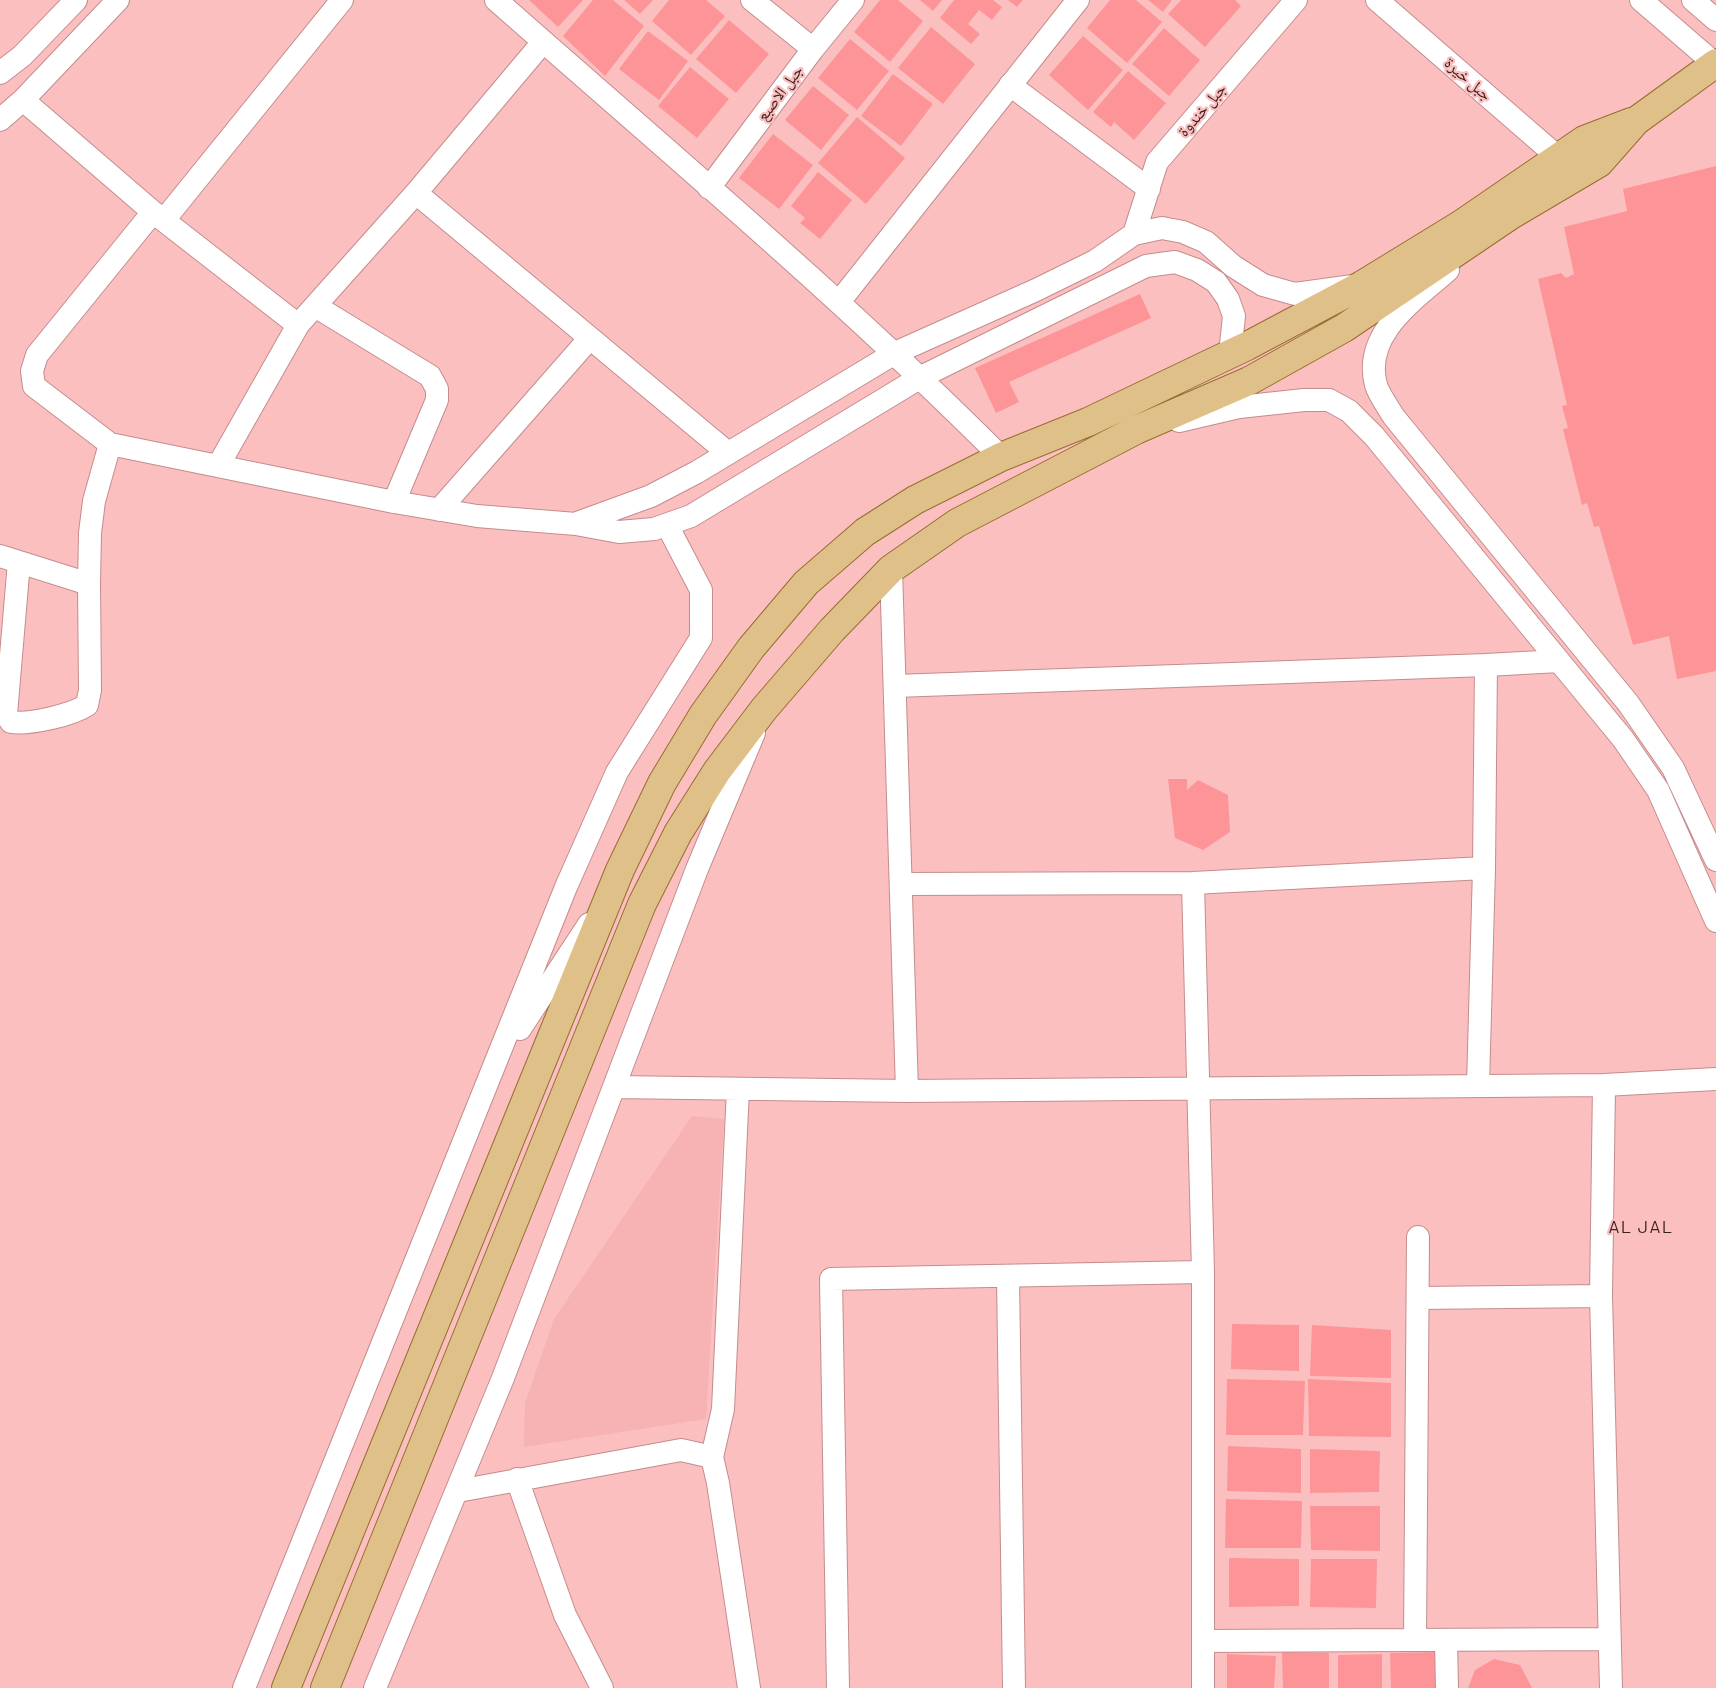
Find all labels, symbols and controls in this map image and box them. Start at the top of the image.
street label: جبل خيرة [1440,53,1496,105]
street label: جبل الاصبع [753,61,807,125]
street label: جبل خندوة [1174,80,1230,140]
district label: AL JAL [1608,1216,1674,1238]

